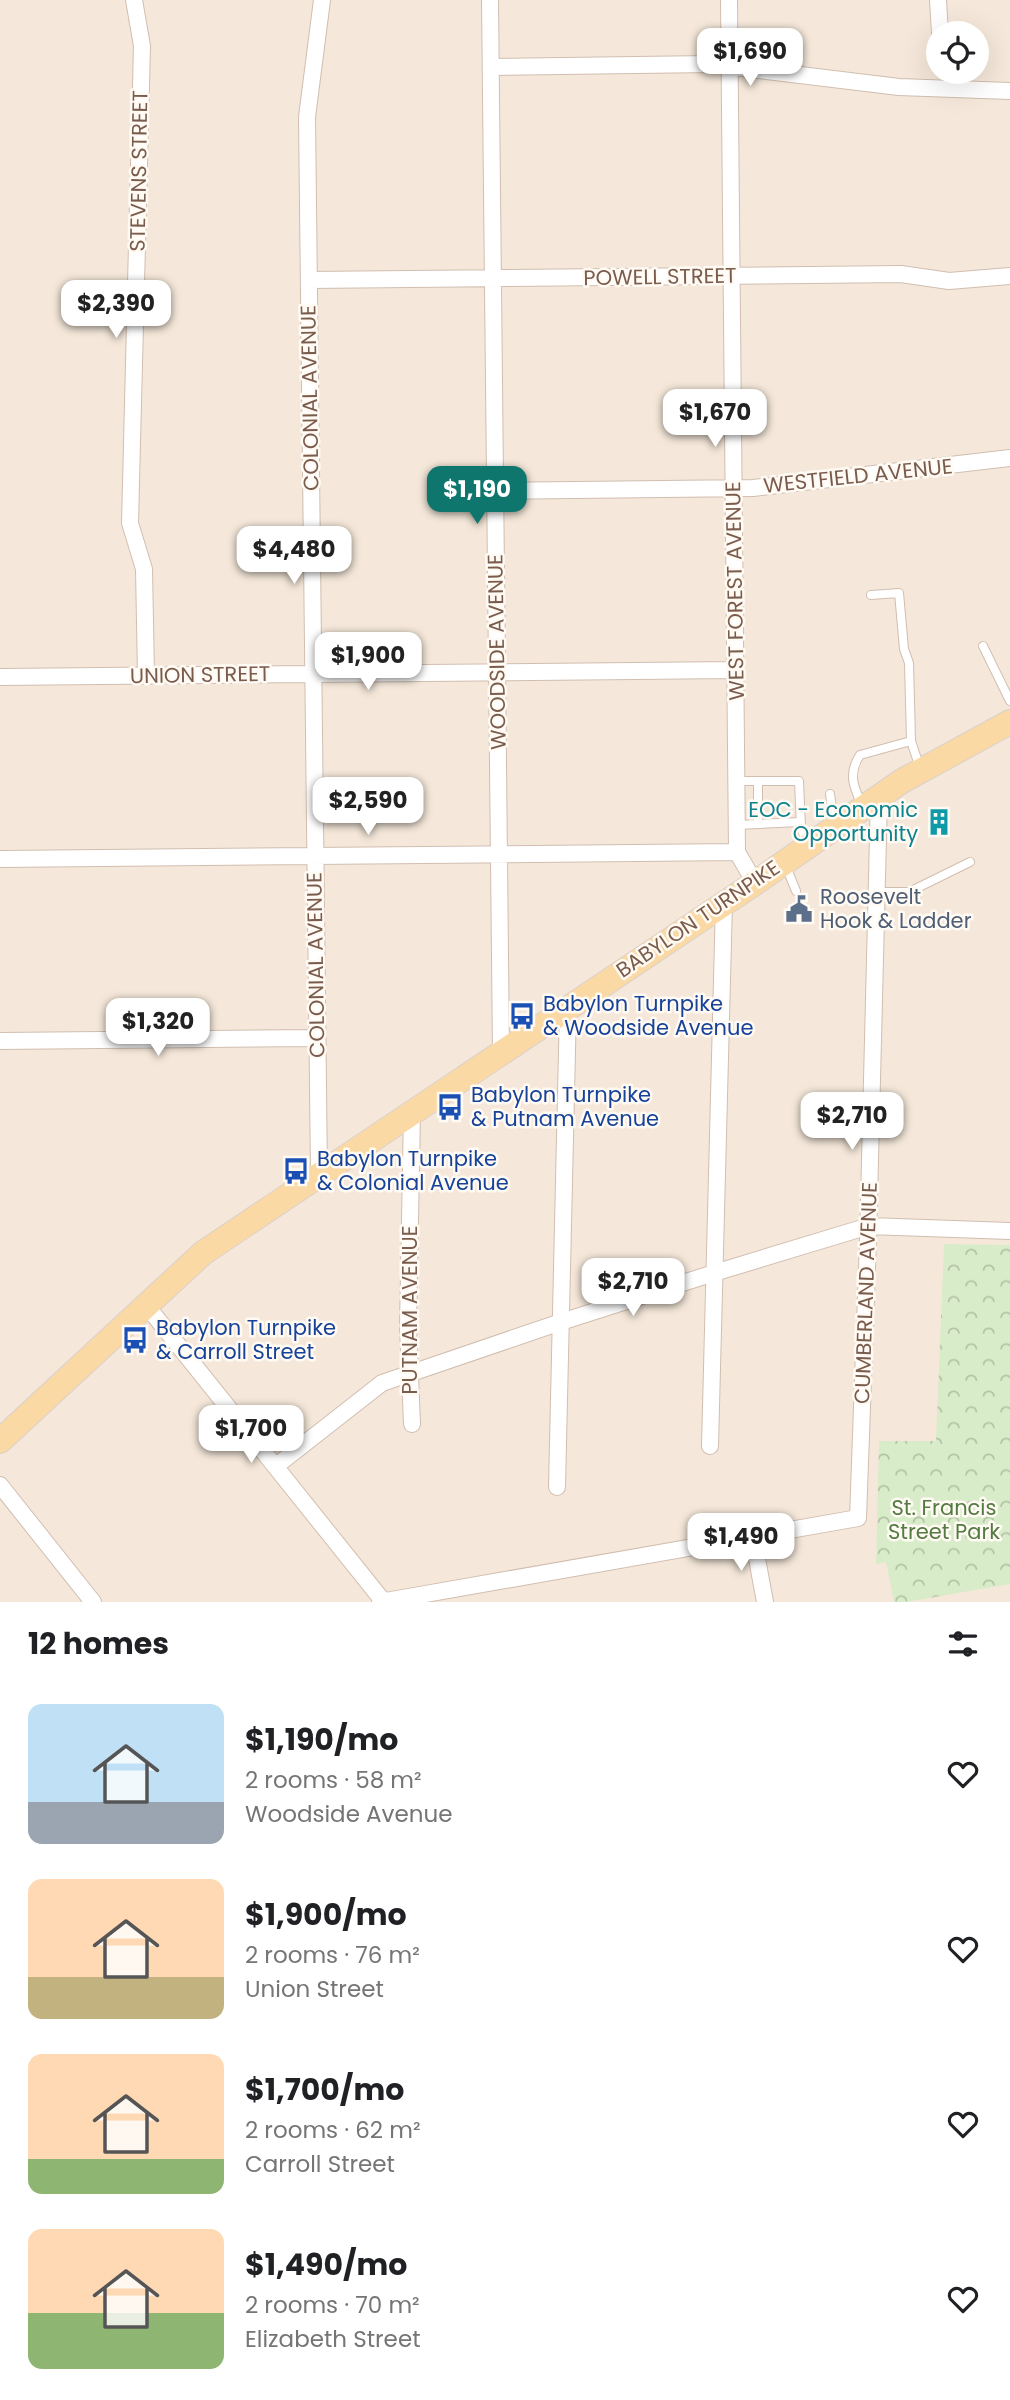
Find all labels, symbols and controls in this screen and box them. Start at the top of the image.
map controls [926,21,989,84]
button: locate [926,21,989,84]
pin: $1,690 [693,28,807,88]
text: $1,690 [713,35,787,67]
street label: STEVENS STREET [123,90,154,252]
street label: POWELL STREET [583,261,737,292]
pin: $2,390 [59,280,173,340]
text: $2,390 [77,287,155,319]
street label: COLONIAL AVENUE [293,305,326,491]
pin: $1,670 [658,390,772,449]
text: $1,670 [679,396,751,428]
street label: WESTFIELD AVENUE [762,451,954,500]
pin: $1,190 [420,466,534,526]
text: $1,190 [443,473,511,505]
street label: WEST FOREST AVENUE [718,481,751,701]
pin: $4,480 [237,526,351,586]
text: $4,480 [253,533,335,565]
street label: WOODSIDE AVENUE [480,554,513,750]
pin: $1,900 [311,632,425,692]
text: $1,900 [331,639,405,671]
street label: UNION STREET [130,659,270,690]
pin: $2,590 [311,778,425,837]
text: $2,590 [329,784,407,816]
place label: EOC - Economic Opportunity [748,795,918,848]
building icon: EOC - Economic Opportunity [924,807,954,837]
street label: BABYLON TURNPIKE [610,853,785,984]
street label: COLONIAL AVENUE [299,872,332,1058]
place label: Roosevelt Hook & Ladder [820,882,972,935]
public building icon: Roosevelt Hook & Ladder [784,894,814,924]
place label: Babylon Turnpike & Woodside Avenue [543,989,754,1042]
pin: $1,320 [101,998,215,1058]
bus stop icon: Babylon Turnpike & Woodside Avenue [507,1001,537,1031]
text: $1,320 [122,1005,194,1037]
place label: Babylon Turnpike & Putnam Avenue [471,1080,659,1133]
bus stop icon: Babylon Turnpike & Putnam Avenue [435,1092,465,1122]
pin: $2,710 [795,1092,909,1152]
text: $2,710 [817,1099,887,1131]
place label: Babylon Turnpike & Colonial Avenue [317,1144,509,1197]
bus stop icon: Babylon Turnpike & Colonial Avenue [281,1156,311,1186]
street label: CUMBERLAND AVENUE [847,1181,884,1405]
street label: PUTNAM AVENUE [395,1225,424,1395]
pin: $2,710 [576,1258,690,1318]
text: $2,710 [598,1265,668,1297]
place label: Babylon Turnpike & Carroll Street [156,1313,336,1366]
bus stop icon: Babylon Turnpike & Carroll Street [120,1325,150,1355]
pin: $1,700 [194,1406,308,1465]
text: $1,700 [215,1412,287,1444]
park label: St. Francis Street Park [888,1493,1000,1546]
pin: $1,490 [684,1514,798,1573]
text: $1,490 [703,1520,779,1552]
text: 12 homes [28,1622,169,1665]
icon: filters [944,1625,982,1663]
text: $1,190/mo [245,1718,398,1761]
icon: home [84,1732,168,1816]
icon: heart [944,1755,982,1793]
text: 2 rooms · 58 m² [245,1764,422,1796]
text: Woodside Avenue [245,1798,452,1830]
text: $1,900/mo [245,1893,407,1936]
icon: home [84,1907,168,1991]
icon: heart [944,1930,982,1968]
text: 2 rooms · 76 m² [245,1939,420,1971]
text: Union Street [245,1973,384,2005]
text: $1,700/mo [245,2068,404,2111]
icon: home [84,2082,168,2166]
icon: heart [944,2105,982,2143]
text: 2 rooms · 62 m² [245,2114,421,2146]
text: Carroll Street [245,2148,395,2180]
text: $1,490/mo [245,2243,407,2286]
icon: home [84,2257,168,2341]
icon: heart [944,2280,982,2318]
text: 2 rooms · 70 m² [245,2289,420,2321]
text: Elizabeth Street [245,2323,421,2355]

